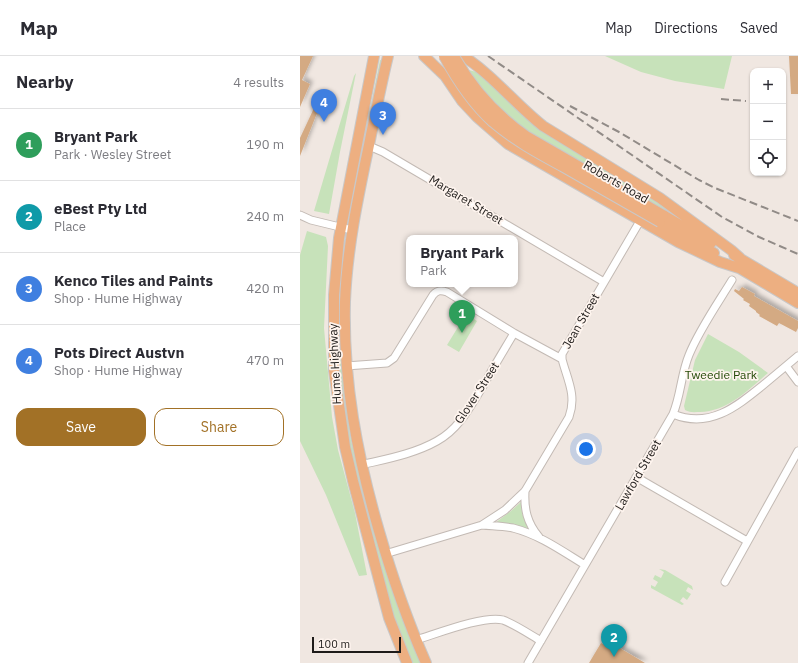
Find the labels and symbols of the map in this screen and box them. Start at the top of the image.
pin: 4 [311,89,337,122]
pin: 3 [370,102,396,135]
street label: Roberts Road [581,157,651,206]
street label: Margaret Street [426,172,506,228]
street label: Jean Street [559,290,602,351]
pin: 1 [449,300,475,333]
street label: Hume Highway [325,323,344,405]
street label: Glover Street [451,359,502,426]
park label: Tweedie Park [685,367,758,382]
street label: Lawford Street [611,437,664,513]
your location [576,439,596,459]
pin: 2 [601,624,627,657]
scale bar [312,635,401,654]

